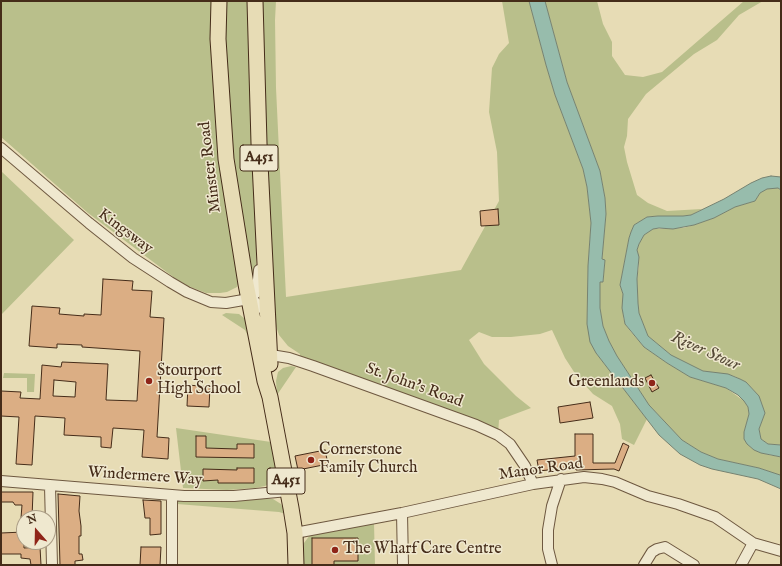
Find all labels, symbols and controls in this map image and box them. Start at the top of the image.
street label: Minster Road [196,120,226,214]
road number: A451 [240,145,278,171]
street label: Kingsway [94,205,156,259]
water label: River Stour [667,328,743,376]
street label: St. John's Road [363,360,465,412]
place label: Stourport High School [157,362,241,400]
place label: Greenlands [568,373,644,393]
marker: Stourport High School [144,376,154,386]
marker: Greenlands [647,378,657,388]
place label: Cornerstone Family Church [319,441,417,479]
marker: Cornerstone Family Church [306,455,316,465]
street label: Manor Road [498,455,584,485]
street label: Windermere Way [87,463,203,491]
road number: A451 [267,468,305,494]
north arrow [16,510,56,550]
text: N [25,511,39,528]
place label: The Wharf Care Centre [343,540,502,560]
marker: The Wharf Care Centre [330,545,340,555]

